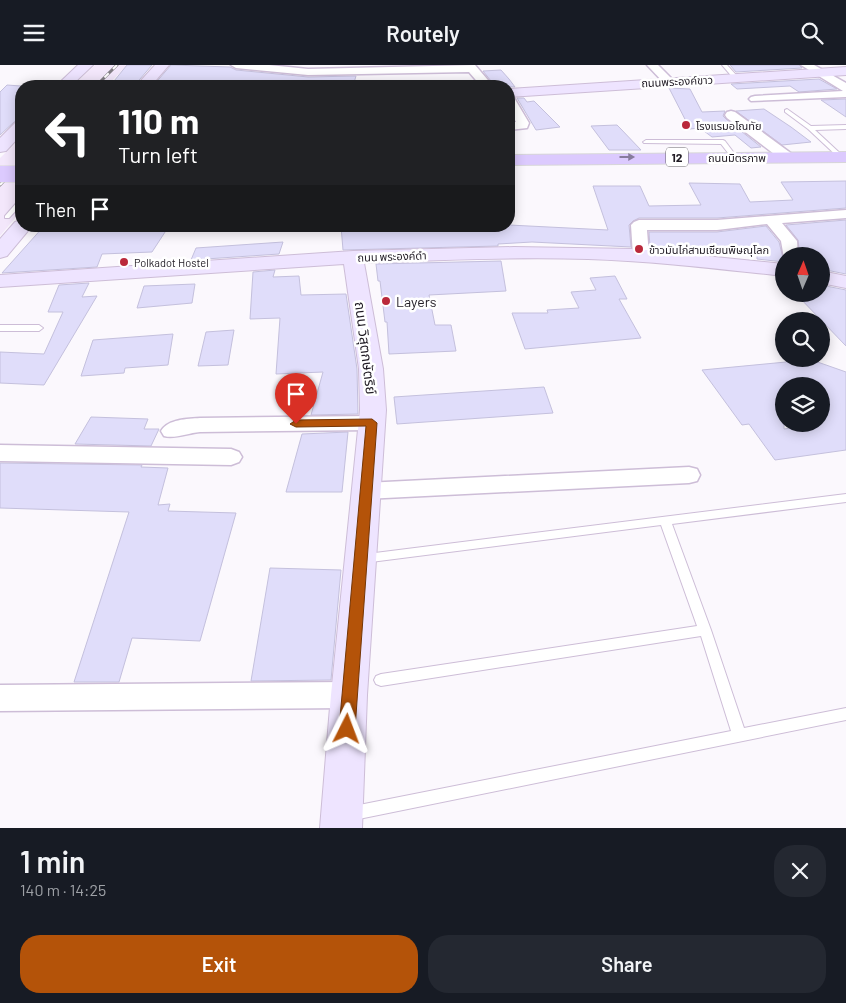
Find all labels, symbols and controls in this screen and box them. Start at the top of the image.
icon: menu [20,19,48,47]
icon: search [798,19,826,47]
text: Routely [386,20,460,46]
street label: ถนนพระองค์ขาว [641,73,713,89]
text: 110 m [118,99,199,141]
icon: left [35,100,100,165]
marker: โรงแรมอโณทัย [680,119,692,131]
place label: โรงแรมอโณทัย [696,119,762,132]
text: Turn left [118,141,198,167]
road number: 12 [666,147,688,166]
street label: ถนนมิตรภาพ [708,151,766,164]
one-way arrow [620,153,636,161]
icon: arrive [86,195,114,223]
text: Then [35,198,76,221]
marker: ข้าวมันไก่สามเซียนพิษณุโลก [633,243,645,255]
place label: ข้าวมันไก่สามเซียนพิษณุโลก [649,243,769,257]
north arrow [775,247,830,303]
map controls [775,247,830,432]
street label: ถนน พระองค์ดำ [357,248,427,264]
marker: Polkadot Hostel [118,256,130,268]
place label: Polkadot Hostel [134,256,209,269]
place label: Layers [396,293,437,310]
marker: Layers [380,295,392,307]
street label: ถนน วิสุตกษัตริย์ [351,301,380,396]
button: search [775,312,830,367]
pin [275,373,317,424]
button: layers [775,377,830,432]
icon: arrive [282,380,310,408]
position arrow [320,702,372,754]
text: 1 min [20,843,85,879]
button: close [774,845,826,897]
text: 140 m · 14:25 [20,880,106,899]
button: Exit [20,935,418,993]
button: Share [428,935,826,993]

